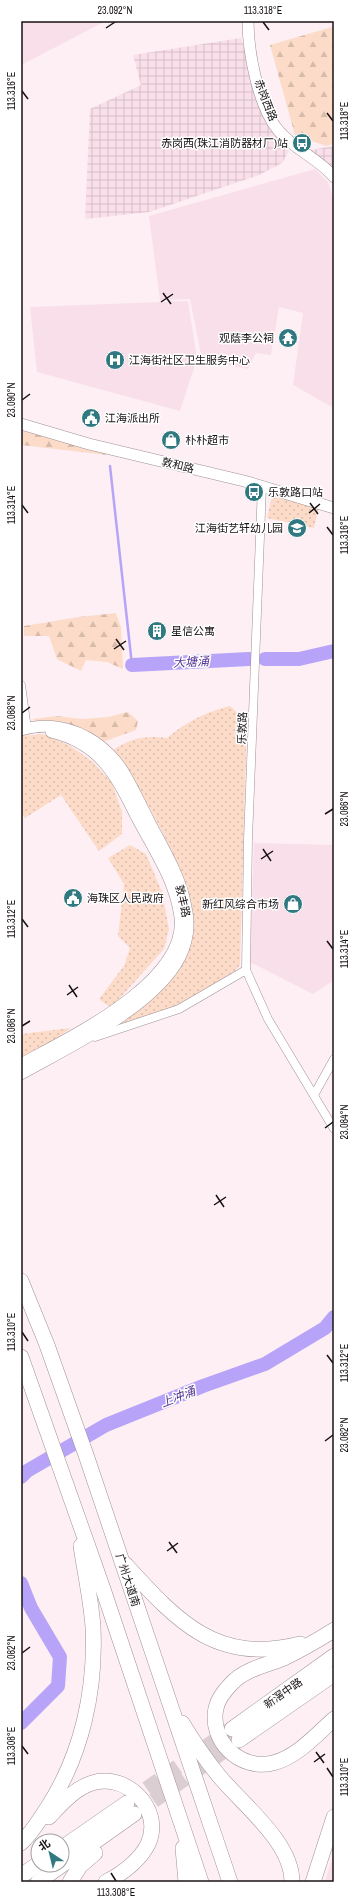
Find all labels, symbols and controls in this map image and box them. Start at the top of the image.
text: 23.092°N [98,4,133,17]
text: 113.318°E [244,4,282,17]
text: 113.316°E [5,72,18,110]
street label: 赤岗西路 [252,77,280,123]
text: 113.318°E [338,102,351,140]
bus stop icon: 赤岗西(珠江消防器材厂)站 [291,132,313,154]
place label: 赤岗西(珠江消防器材厂)站 [161,136,288,150]
temple icon: 观蔭李公祠 [277,327,299,349]
place label: 观蔭李公祠 [219,331,274,345]
hospital icon: 江海街社区卫生服务中心 [104,349,126,371]
place label: 江海街社区卫生服务中心 [129,353,250,367]
text: 23.090°N [5,382,18,418]
public building icon: 江海派出所 [80,407,102,429]
place label: 江海派出所 [105,411,160,425]
shop icon: 朴朴超市 [160,429,182,451]
place label: 朴朴超市 [185,433,229,447]
street label: 敦和路 [160,454,196,476]
bus stop icon: 乐敦路口站 [243,481,265,503]
place label: 乐敦路口站 [268,485,323,499]
text: 113.314°E [5,486,18,524]
text: 113.316°E [338,516,351,554]
school or university icon: 江海街艺轩幼儿园 [286,517,308,539]
place label: 江海街艺轩幼儿园 [195,521,283,535]
building icon: 星信公寓 [146,620,168,642]
place label: 星信公寓 [171,624,215,638]
water label: 大塘涌 [173,653,211,671]
text: 23.088°N [5,695,18,731]
street label: 乐敦路 [234,711,250,745]
text: 23.086°N [338,791,351,827]
street label: 敦丰路 [172,883,194,919]
public building icon: 海珠区人民政府 [62,887,84,909]
place label: 海珠区人民政府 [87,891,164,905]
shop icon: 新红风综合市场 [282,893,304,915]
place label: 新红风综合市场 [202,897,279,911]
text: 113.312°E [5,900,18,938]
text: 113.314°E [338,930,351,968]
text: 23.086°N [5,1008,18,1044]
text: 23.084°N [338,1104,351,1140]
text: 113.310°E [5,1313,18,1351]
text: 113.312°E [338,1344,351,1382]
water label: 上冲涌 [158,1382,200,1411]
text: 23.082°N [338,1417,351,1453]
street label: 广州大道南 [113,1552,143,1608]
text: 23.082°N [5,1635,18,1671]
street label: 新滘中路 [261,1675,305,1711]
text: 113.308°E [5,1727,18,1765]
text: 113.310°E [338,1758,351,1796]
north arrow [30,1833,70,1873]
text: 北 [36,1836,53,1854]
text: 113.308°E [97,1886,135,1899]

